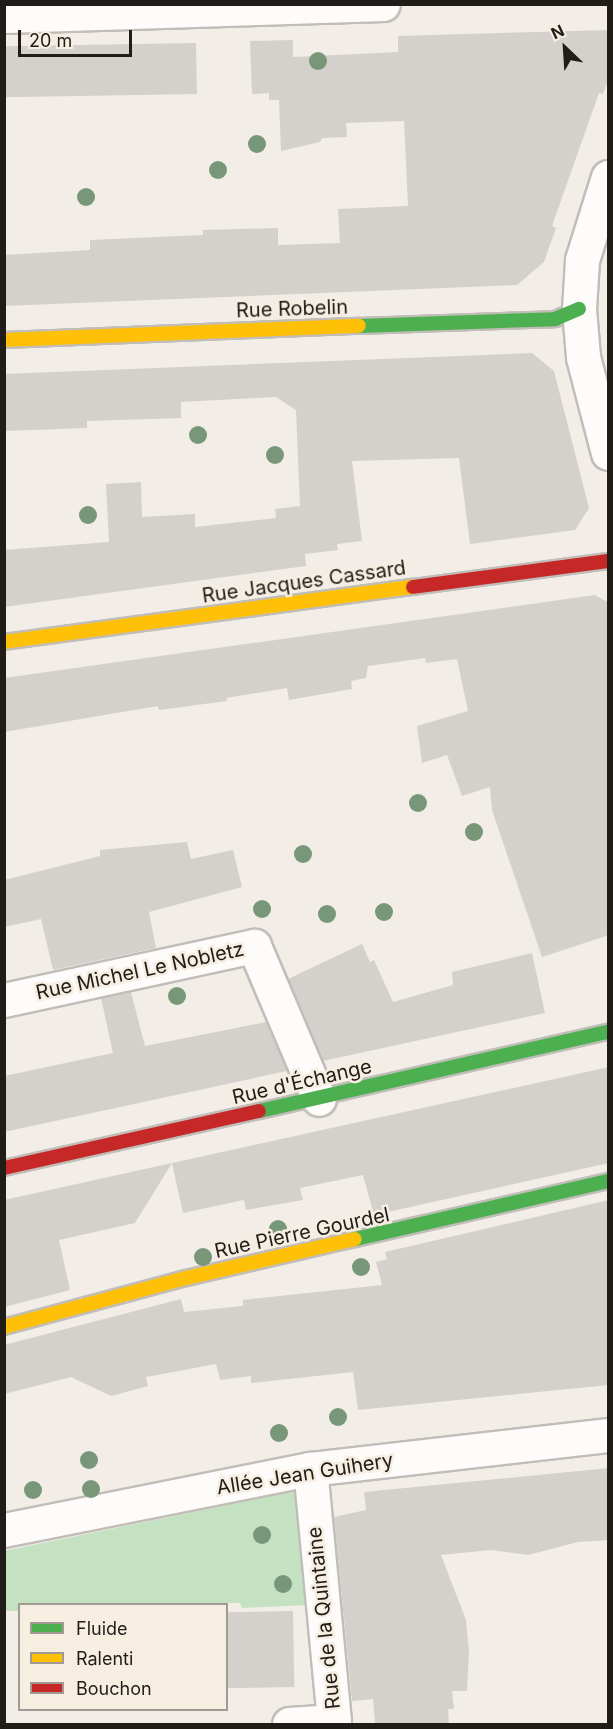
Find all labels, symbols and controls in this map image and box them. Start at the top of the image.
scale bar [21,18,135,56]
north arrow [535,18,595,78]
text: N [548,20,567,43]
text: 20 m [29,30,72,51]
street label: Rue Robelin [236,295,348,323]
street label: Rue Jacques Cassard [201,556,407,608]
street label: Rue Michel Le Nobletz [34,937,246,1005]
street label: Rue d'Échange [230,1054,374,1110]
street label: Rue Pierre Gourdel [212,1203,392,1263]
street label: Allée Jean Guihery [215,1448,395,1500]
street label: Rue de la Quintaine [302,1526,346,1710]
legend [18,1603,228,1711]
text: Fluide [76,1618,128,1639]
text: Ralenti [76,1648,133,1669]
text: Bouchon [76,1678,152,1699]

